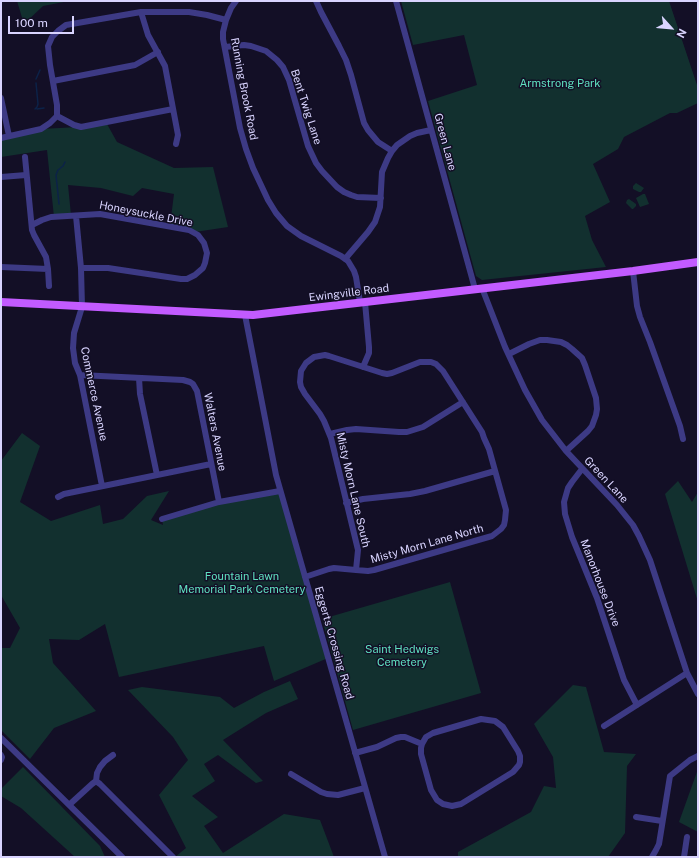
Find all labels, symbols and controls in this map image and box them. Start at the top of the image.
scale bar [10,8,76,34]
north arrow [651,8,691,48]
text: 100 m [15,16,48,30]
text: N [674,27,689,40]
street label: Running Brook Road [228,37,260,141]
street label: Bent Twig Lane [288,68,324,146]
park label: Armstrong Park [519,77,601,91]
street label: Green Lane [431,112,459,172]
street label: Honeysuckle Drive [98,198,194,230]
street label: Ewingville Road [308,282,390,304]
street label: Commerce Avenue [78,346,110,442]
street label: Walters Avenue [201,392,229,472]
street label: Misty Morn Lane South [333,431,373,549]
street label: Green Lane [581,454,631,506]
street label: Misty Morn Lane North [369,522,485,566]
street label: Manorhouse Drive [577,538,623,628]
park label: Fountain Lawn Memorial Park Cemetery [179,570,305,596]
street label: Eggerts Crossing Road [312,585,356,701]
park label: Saint Hedwigs Cemetery [365,643,439,669]

